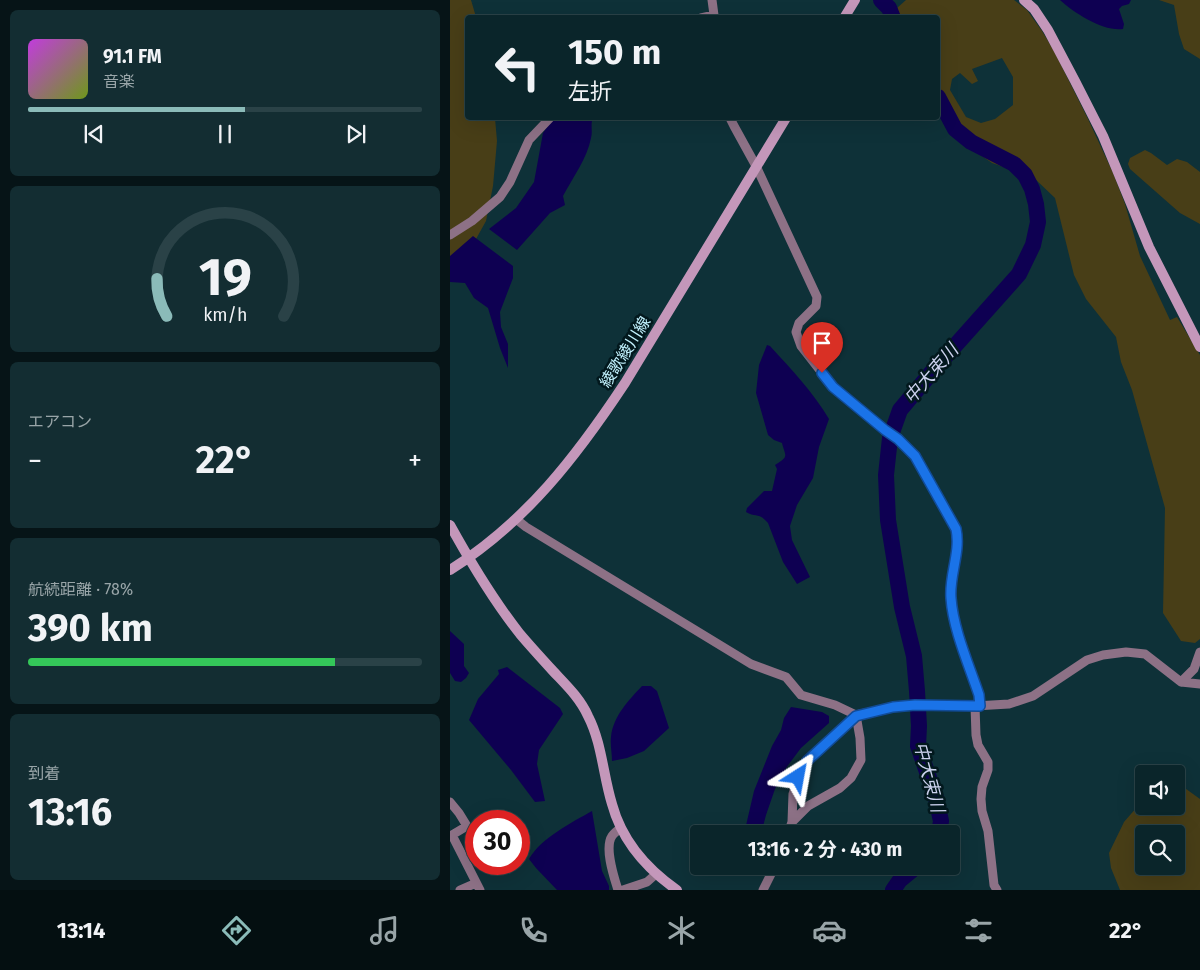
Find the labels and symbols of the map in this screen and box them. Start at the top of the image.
street label: 綾歌綾川線 [596,313,654,391]
pin [801,322,843,373]
water label: 中大束川 [899,338,964,408]
water label: 中大束川 [909,739,949,817]
position arrow [771,750,823,802]
speed limit sign: 30 [465,810,530,875]

